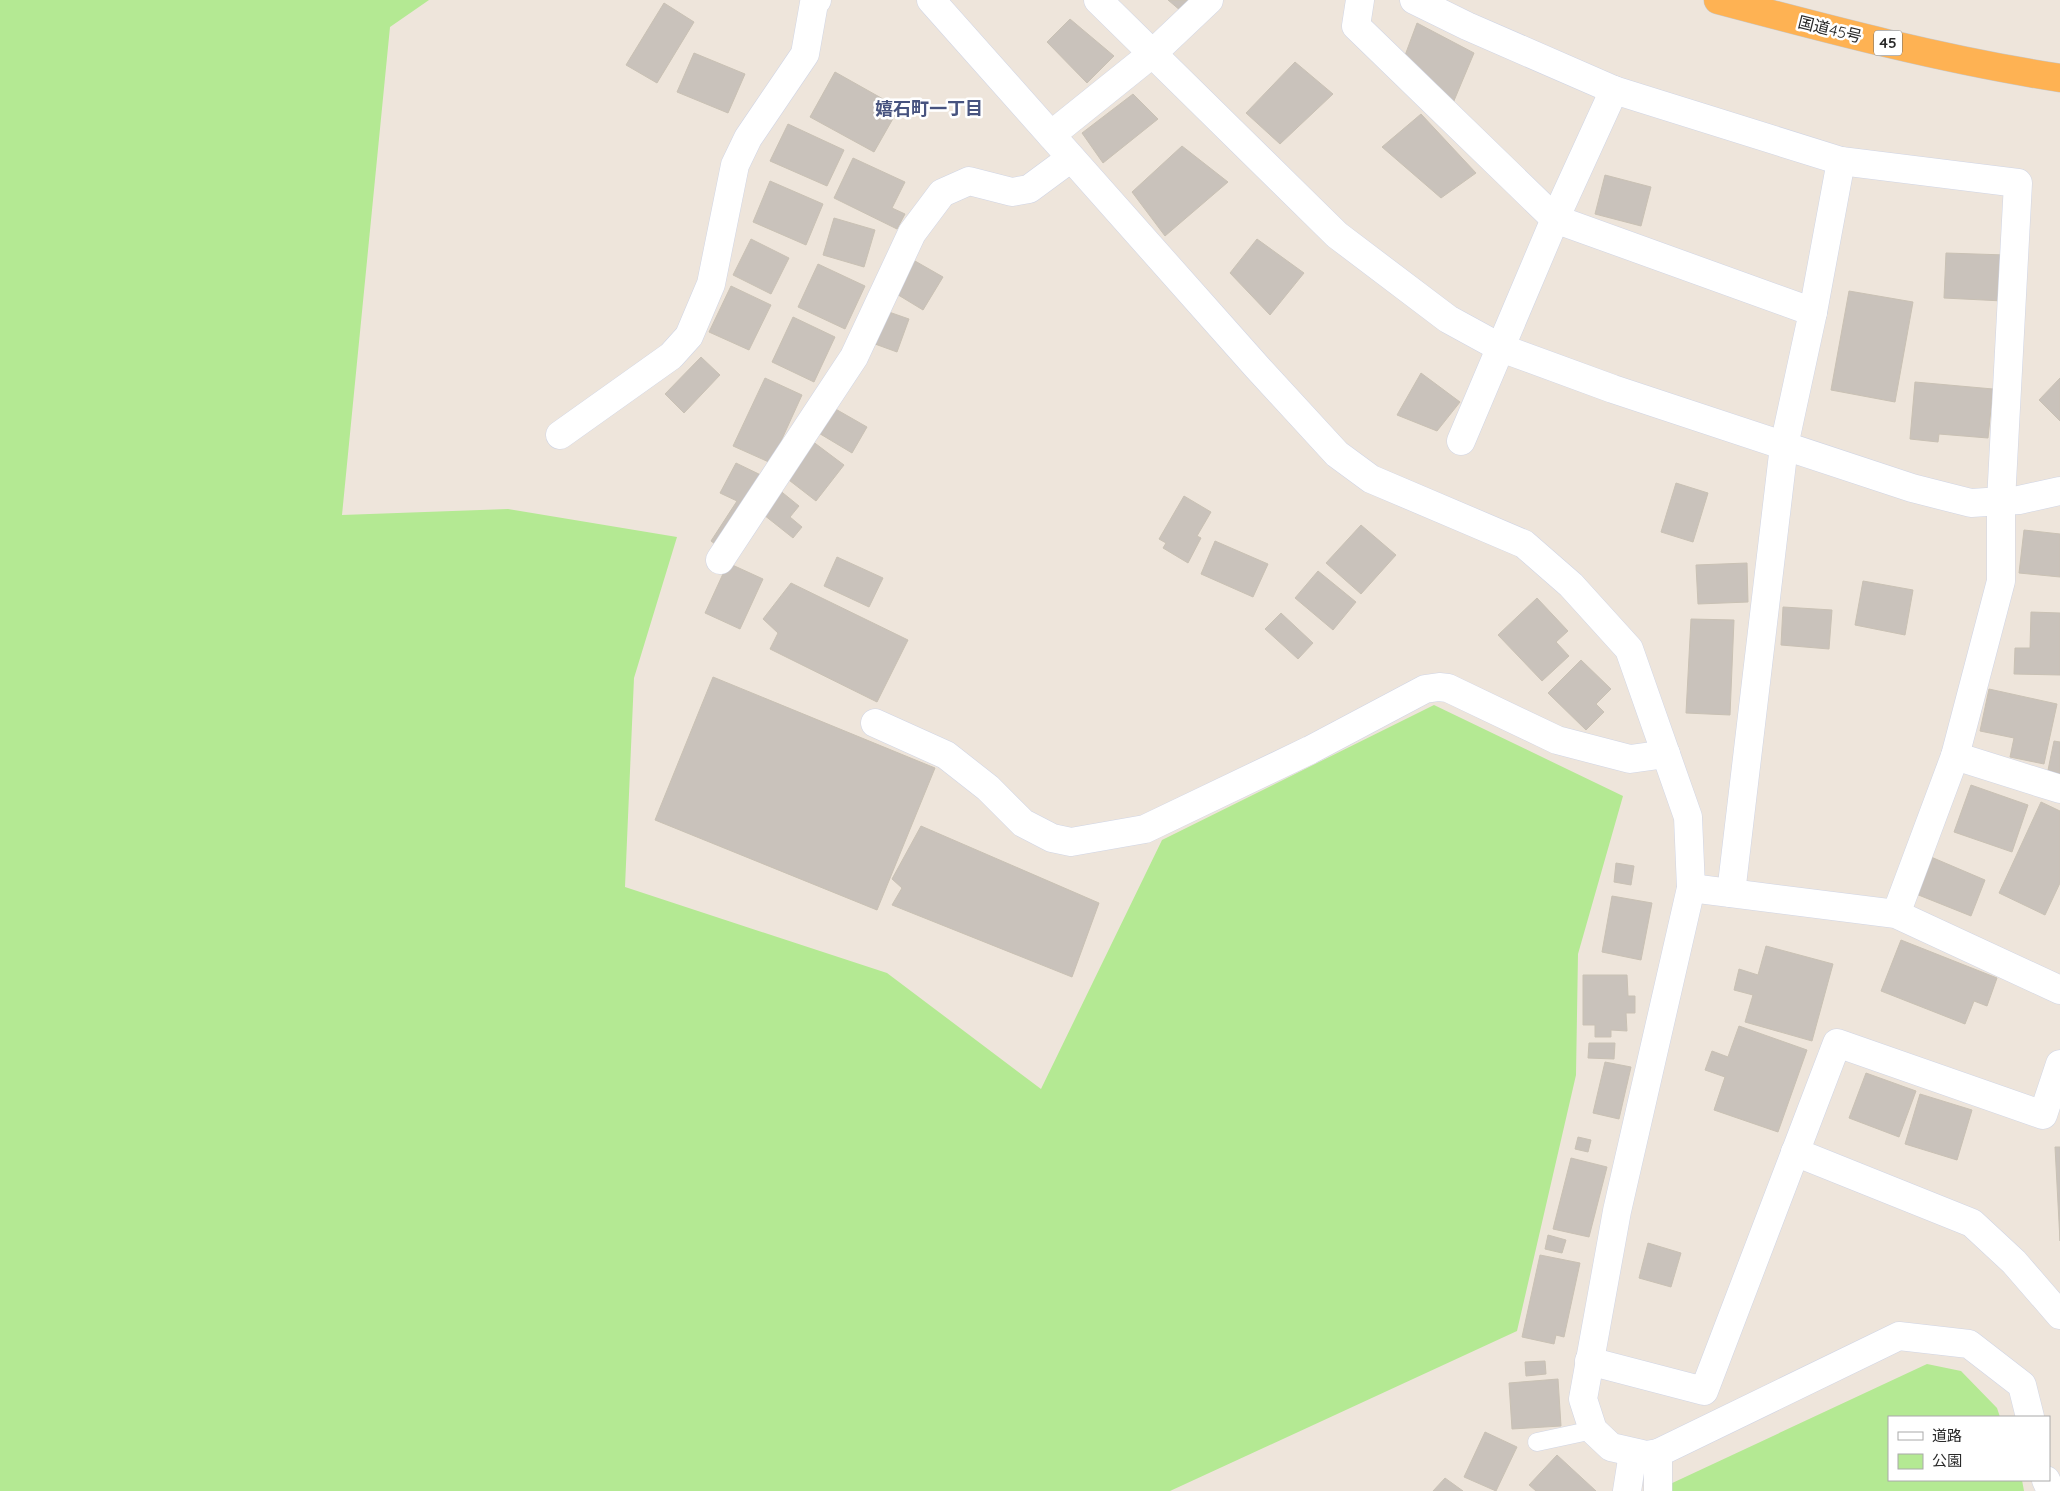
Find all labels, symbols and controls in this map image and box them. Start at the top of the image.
street label: 国道45号 [1796,11,1864,47]
road number: 45 [1874,30,1902,56]
district label: 嬉石町一丁目 [875,97,983,120]
legend [1888,1416,2050,1481]
text: 道路 [1932,1426,1962,1445]
text: 公園 [1932,1451,1962,1470]

